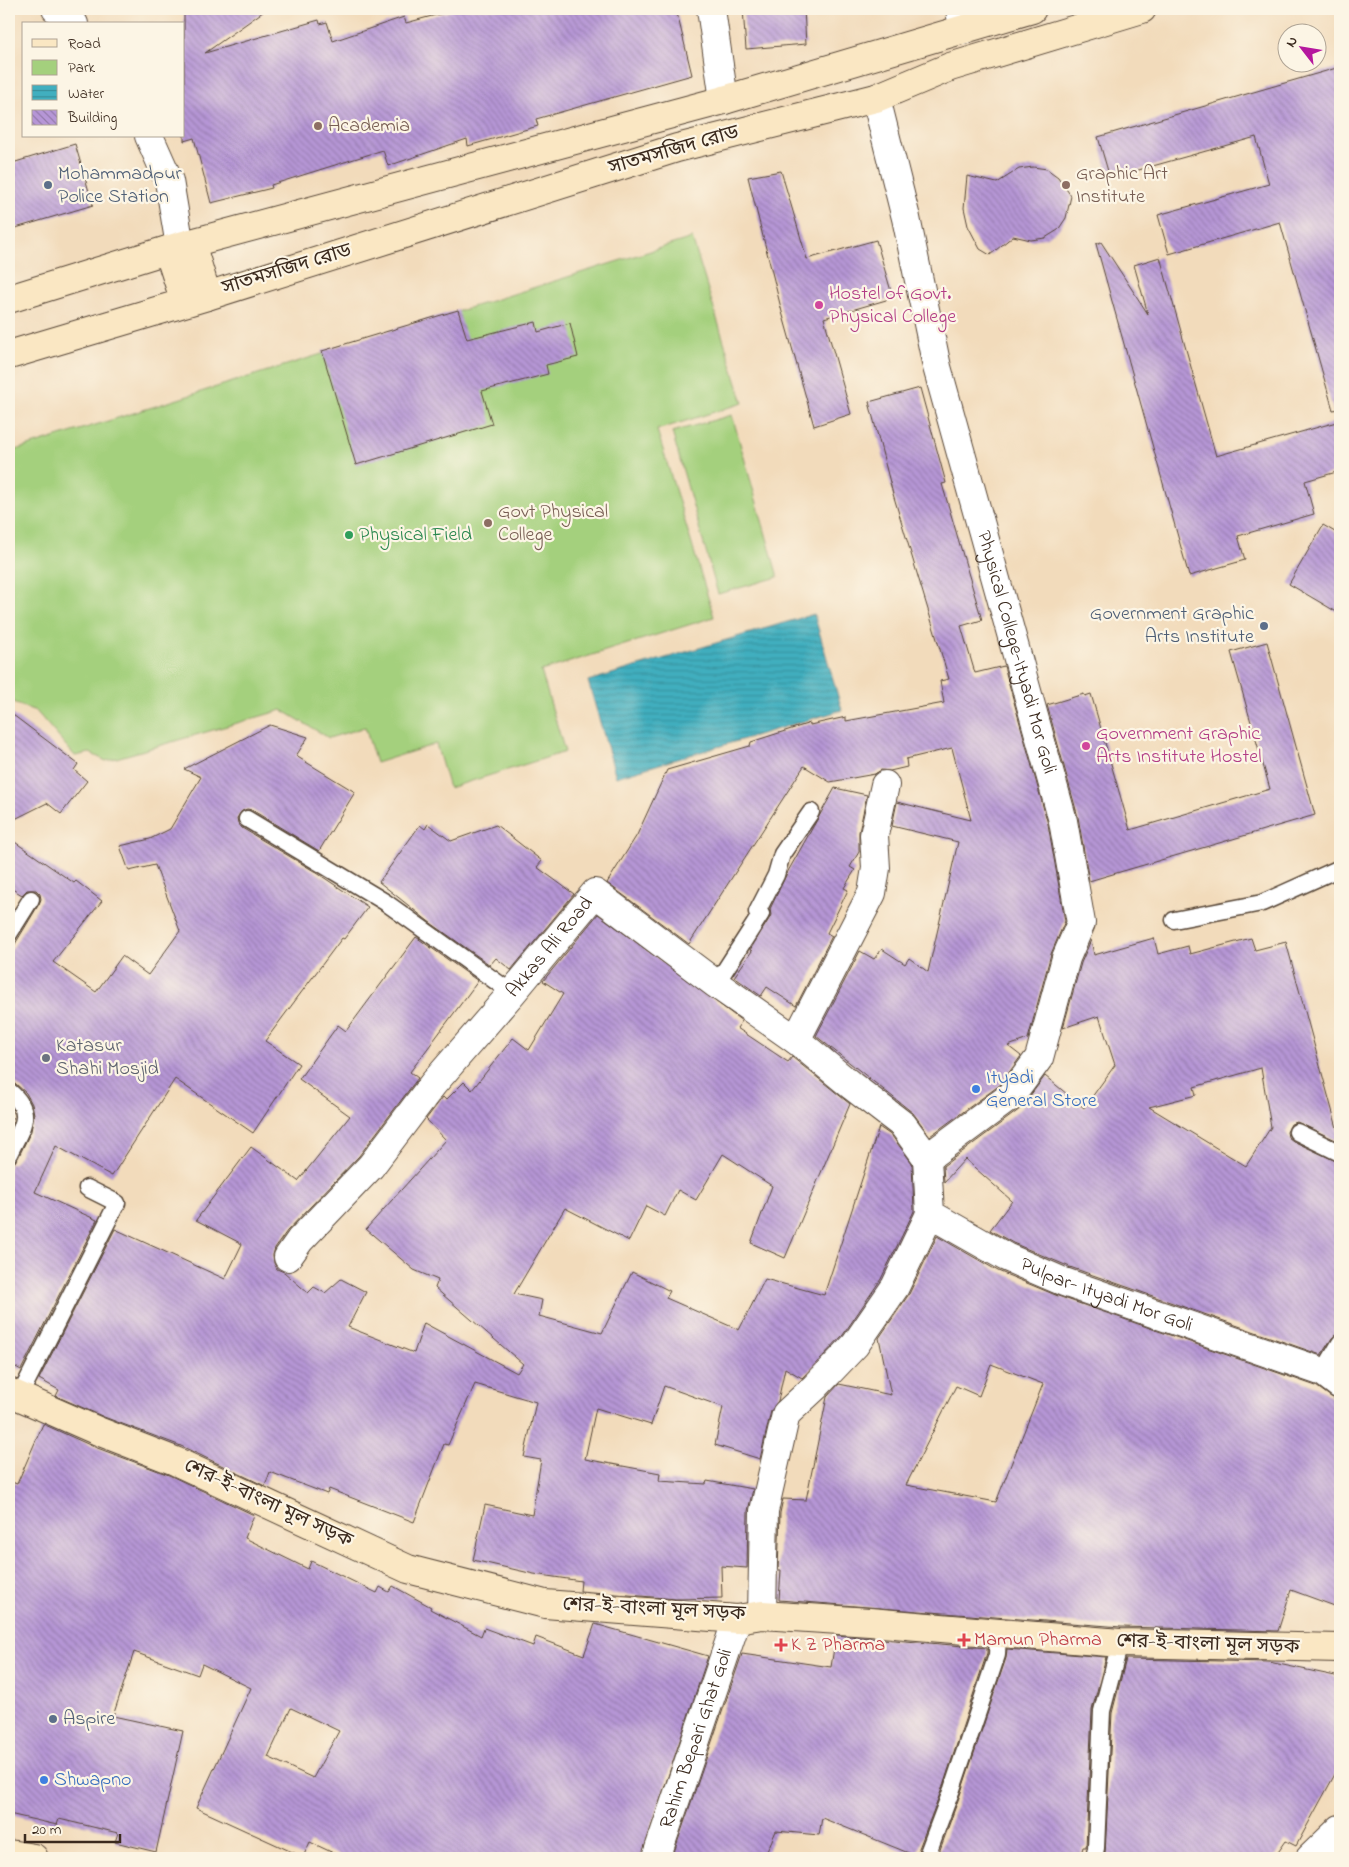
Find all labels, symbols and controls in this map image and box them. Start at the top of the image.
legend [22,22,185,138]
north arrow [1276,22,1326,72]
text: Road [68,33,101,55]
text: N [1281,33,1304,52]
text: Park [68,57,96,79]
text: Water [68,83,104,105]
text: Building [67,107,117,130]
place label: Academia [328,112,410,141]
street label: সাতমসজিদ রোড [605,118,743,184]
marker: Academia [312,120,324,132]
place label: Mohammadpur Police Station [58,160,183,212]
place label: Graphic Art Institute [1076,160,1168,212]
marker: Mohammadpur Police Station [42,179,54,191]
marker: Graphic Art Institute [1060,179,1072,191]
street label: সাতমসজিদ রোড [218,236,356,304]
place label: Hostel of Govt. Physical College [829,280,956,333]
marker: Hostel of Govt. Physical College [813,299,825,311]
place label: Govt Physical College [498,498,608,551]
marker: Govt Physical College [482,517,494,529]
place label: Physical Field [359,521,472,550]
street label: Physical College-Ityadi Mor Goli [969,527,1064,777]
marker: Physical Field [343,529,355,541]
place label: Government Graphic Arts Institute [1090,600,1254,652]
marker: Government Graphic Arts Institute [1258,620,1270,632]
place label: Government Graphic Arts Institute Hostel [1096,720,1262,772]
marker: Government Graphic Arts Institute Hostel [1080,740,1092,752]
street label: Akkas Ali Road [499,890,601,1004]
place label: Katasur Shahi Mosjid [56,1032,159,1084]
marker: Katasur Shahi Mosjid [40,1052,52,1064]
place label: Ityadi General Store [986,1064,1097,1116]
marker: Ityadi General Store [970,1083,982,1095]
street label: Pulpar- Ityadi Mor Goli [1016,1250,1197,1340]
street label: শের-ই-বাংলা মূল সড়ক [179,1452,358,1556]
street label: শের-ই-বাংলা মূল সড়ক [562,1591,747,1629]
place label: Mamun Pharma [974,1626,1102,1655]
street label: শের-ই-বাংলা মূল সড়ক [1116,1627,1301,1663]
place label: K Z Pharma [791,1631,885,1660]
marker: Mamun Pharma [958,1634,970,1646]
marker: K Z Pharma [775,1639,787,1651]
street label: Rahim Bepari Ghat Goli [652,1645,740,1833]
place label: Aspire [63,1705,115,1734]
marker: Aspire [47,1713,59,1725]
place label: Shwapno [54,1766,131,1795]
marker: Shwapno [38,1774,50,1786]
scale bar [25,1812,120,1844]
text: 20 m [32,1819,62,1841]

